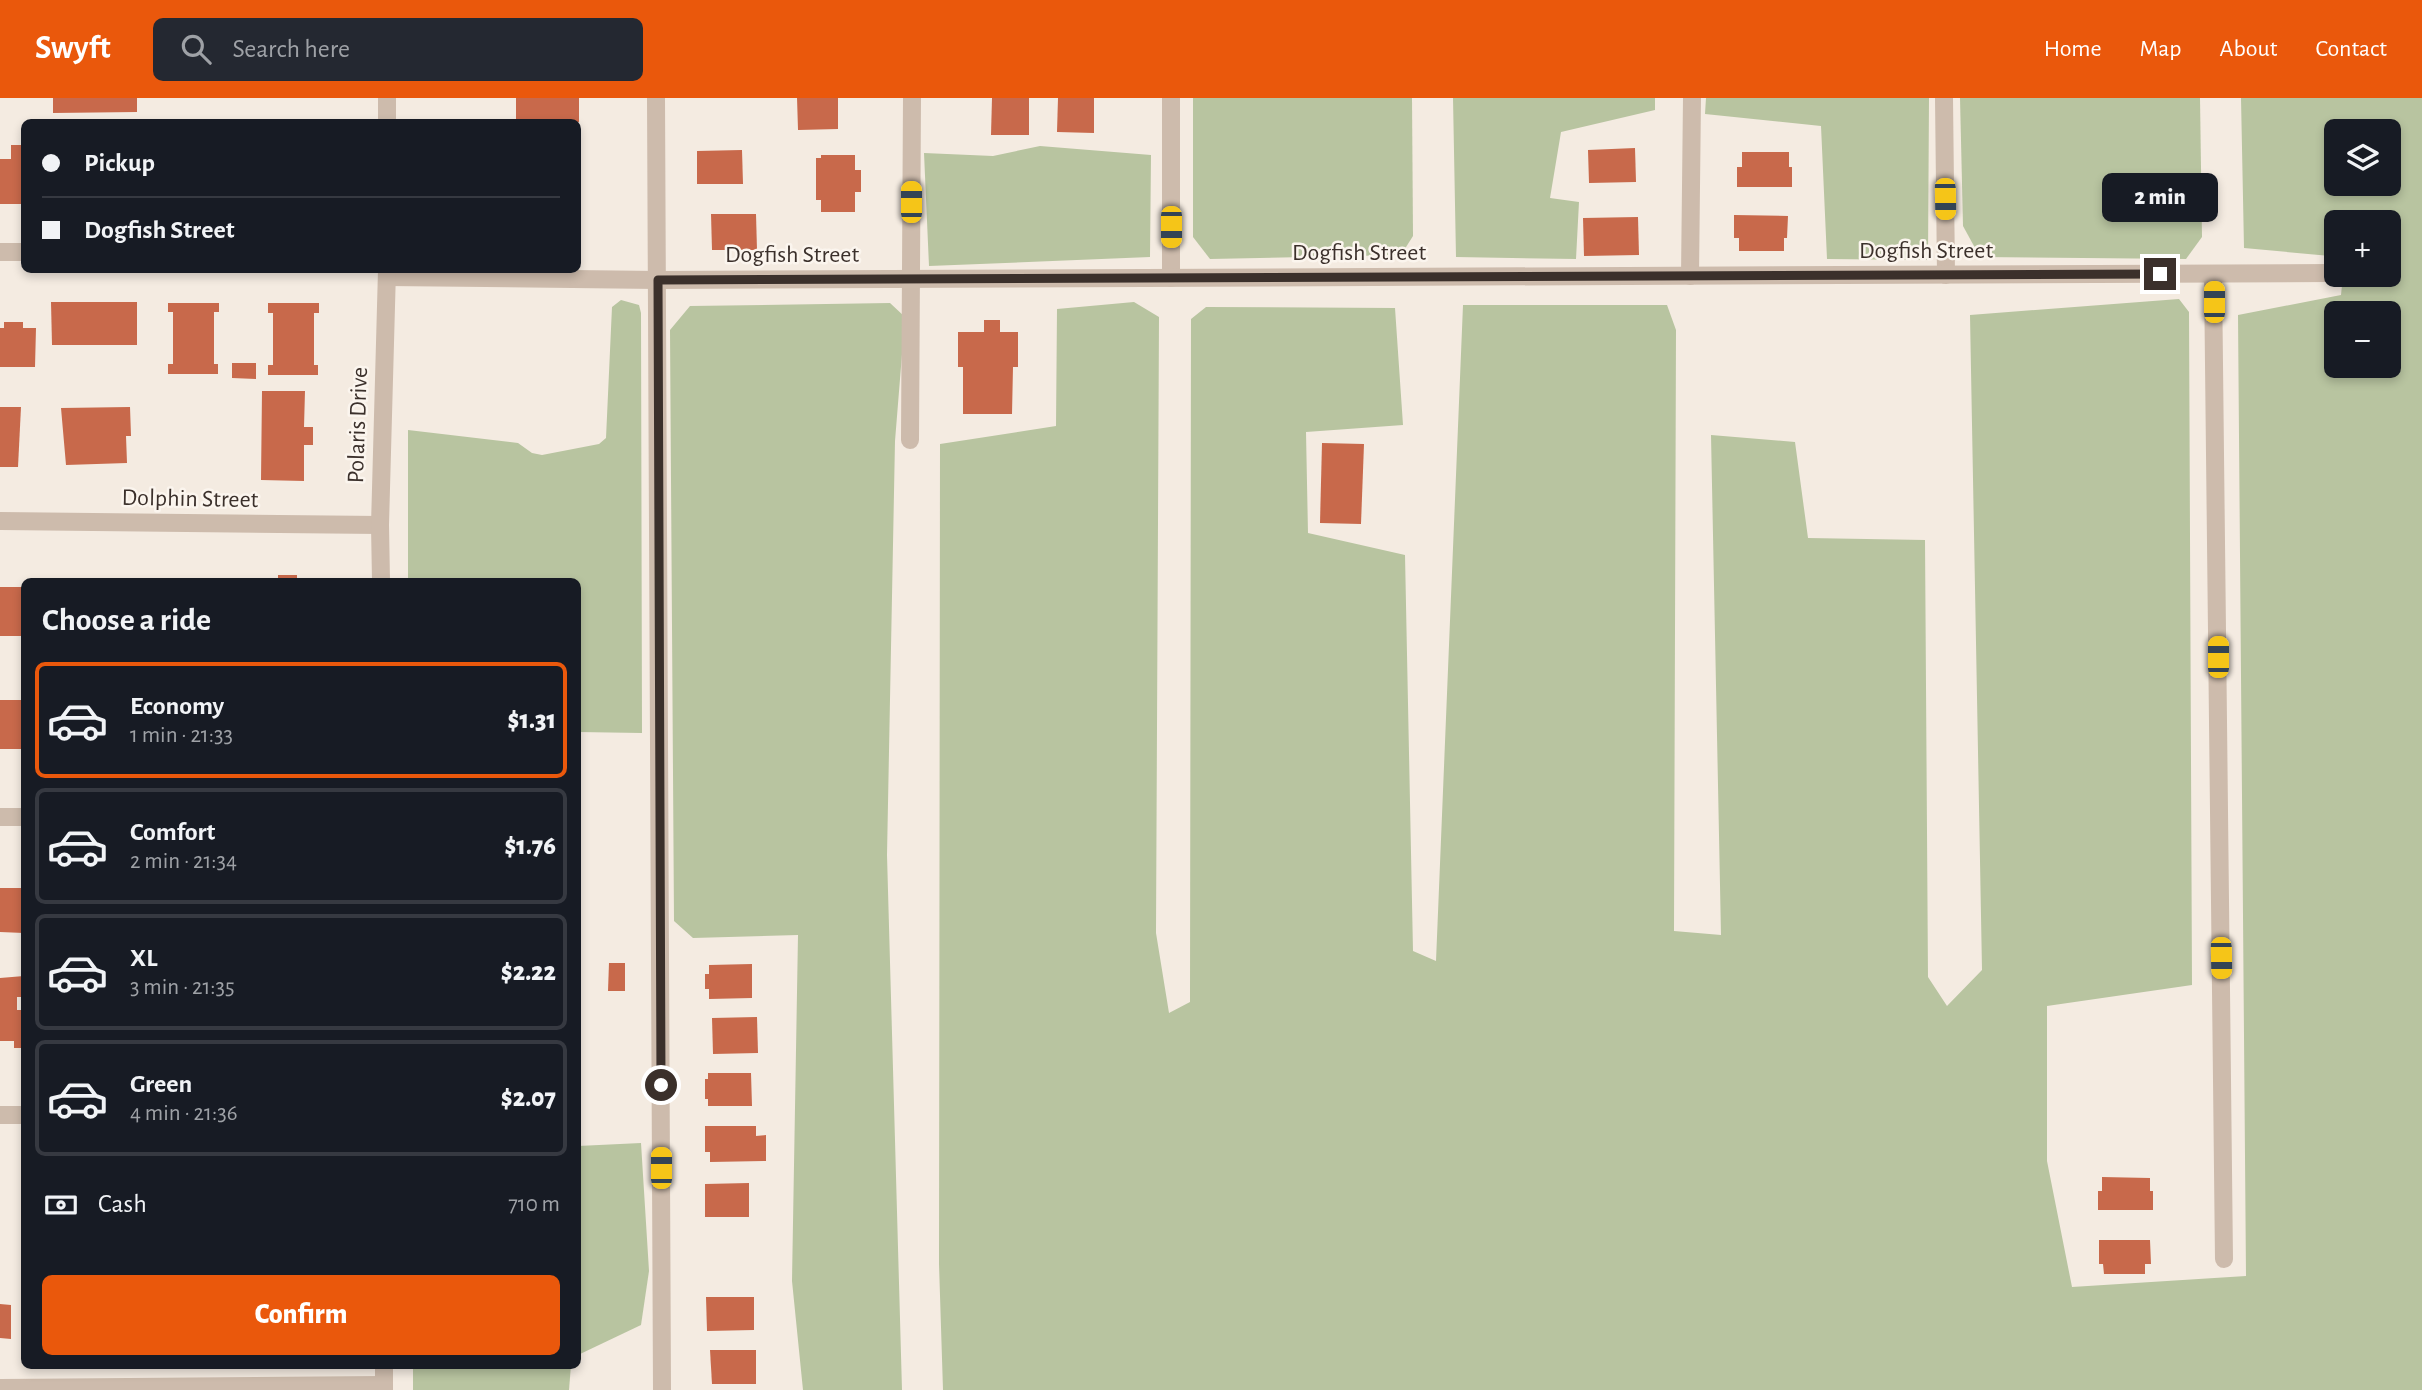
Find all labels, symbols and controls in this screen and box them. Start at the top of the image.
search box [153,18,643,81]
icon: search [177,30,215,68]
text: Swyft [35,32,111,65]
text: Search here [233,36,350,62]
text: Home [2044,37,2102,61]
text: Map [2140,37,2182,61]
text: About [2220,37,2277,61]
text: Contact [2315,37,2387,61]
map controls [2324,119,2401,378]
button: layers [2324,119,2401,196]
text: Pickup [84,150,155,176]
callout: 2 min [2102,172,2218,222]
car [1935,178,1956,220]
car [901,181,922,223]
text: 2 min [2134,186,2186,209]
car [1161,206,1182,248]
button: + [2324,210,2401,287]
text: Dogfish Street [84,217,235,243]
street label: Dogfish Street [1859,239,1993,263]
street label: Dogfish Street [1292,241,1426,265]
street label: Dogfish Street [725,243,859,267]
route end [2144,258,2176,290]
car [2204,281,2225,323]
button: − [2324,301,2401,378]
street label: Polaris Drive [344,366,372,484]
street label: Dolphin Street [122,486,259,512]
text: Choose a ride [42,604,211,636]
car [2208,636,2229,678]
icon: car [46,689,109,752]
text: Economy [130,693,224,719]
text: $1.31 [508,707,556,733]
text: 1 min · 21:33 [130,724,233,747]
icon: car [46,815,109,878]
text: Comfort [130,819,215,845]
text: $1.76 [504,833,556,859]
text: 2 min · 21:34 [130,850,237,873]
car [2211,937,2232,979]
icon: car [46,941,109,1004]
text: XL [130,945,157,971]
text: $2.22 [501,959,556,985]
text: 3 min · 21:35 [130,976,235,999]
icon: car [46,1067,109,1130]
route start [645,1069,677,1101]
text: Green [130,1071,192,1097]
text: $2.07 [501,1085,556,1111]
text: 4 min · 21:36 [130,1102,237,1125]
car [651,1147,672,1189]
icon: cash [42,1186,80,1224]
text: Cash [98,1191,147,1217]
text: 710 m [508,1193,560,1216]
button: Confirm [42,1275,560,1355]

